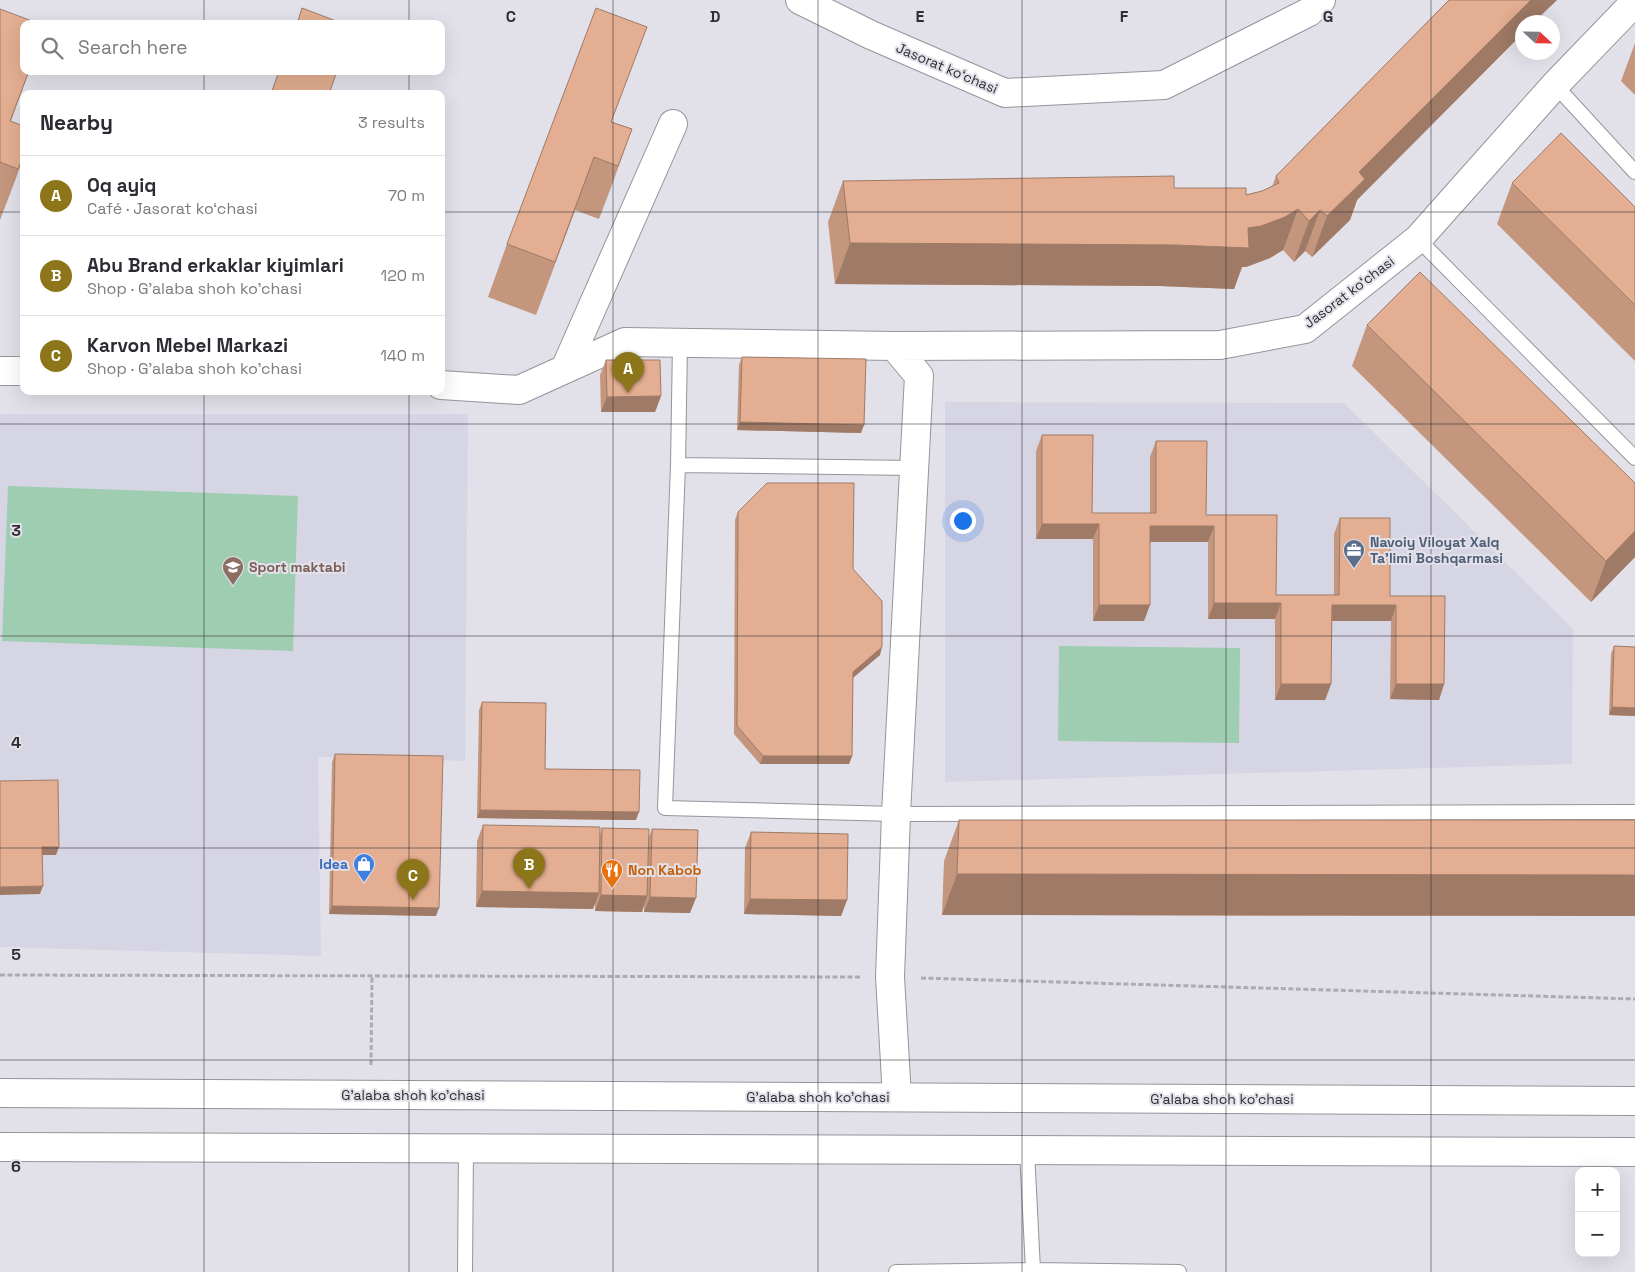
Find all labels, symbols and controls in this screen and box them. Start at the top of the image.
text: C [506,6,516,27]
text: D [710,6,720,27]
text: E [916,6,925,27]
text: F [1120,6,1129,27]
text: G [1323,6,1333,27]
north arrow [1515,15,1560,60]
search box [20,20,445,75]
icon: search [38,34,66,62]
text: Search here [78,35,188,60]
street label: Jasorat ko‘chasi [893,38,1001,98]
text: Nearby [40,109,113,136]
text: 3 results [358,112,425,133]
text: Oq ayiq [87,173,156,198]
text: A [51,185,61,206]
text: 70 m [388,185,425,206]
text: Café · Jasorat ko‘chasi [87,198,258,219]
street label: Jasorat ko‘chasi [1300,252,1398,332]
text: Abu Brand erkaklar kiyimlari [87,253,344,278]
text: B [51,265,61,286]
text: 120 m [381,265,425,286]
text: Shop · G'alaba shoh ko'chasi [87,278,302,299]
text: Karvon Mebel Markazi [87,333,288,358]
text: C [51,345,61,366]
text: 140 m [380,345,425,366]
pin: A [612,352,644,393]
text: Shop · G'alaba shoh ko'chasi [87,358,302,379]
your location [950,508,976,534]
text: 3 [11,520,21,541]
place label: Navoiy Viloyat Xalq Ta'limi Boshqarmasi [1370,533,1503,567]
office icon: Navoiy Viloyat Xalq Ta'limi Boshqarmasi [1342,538,1366,569]
school or university icon: Sport maktabi [221,555,245,586]
place label: Sport maktabi [249,558,346,576]
text: 4 [11,732,21,753]
pin: B [513,848,545,889]
shop icon: Idea [352,852,376,883]
place label: Idea [319,855,348,873]
restaurant icon: Non Kabob [600,858,624,889]
pin: C [397,859,429,900]
place label: Non Kabob [628,861,701,879]
text: 5 [11,944,21,965]
street label: G'alaba shoh ko'chasi [341,1086,485,1104]
street label: G'alaba shoh ko'chasi [746,1088,890,1106]
street label: G'alaba shoh ko'chasi [1150,1090,1294,1108]
text: 6 [11,1156,21,1177]
map controls [1575,1167,1620,1257]
button: + [1575,1167,1620,1212]
button: − [1575,1212,1620,1257]

